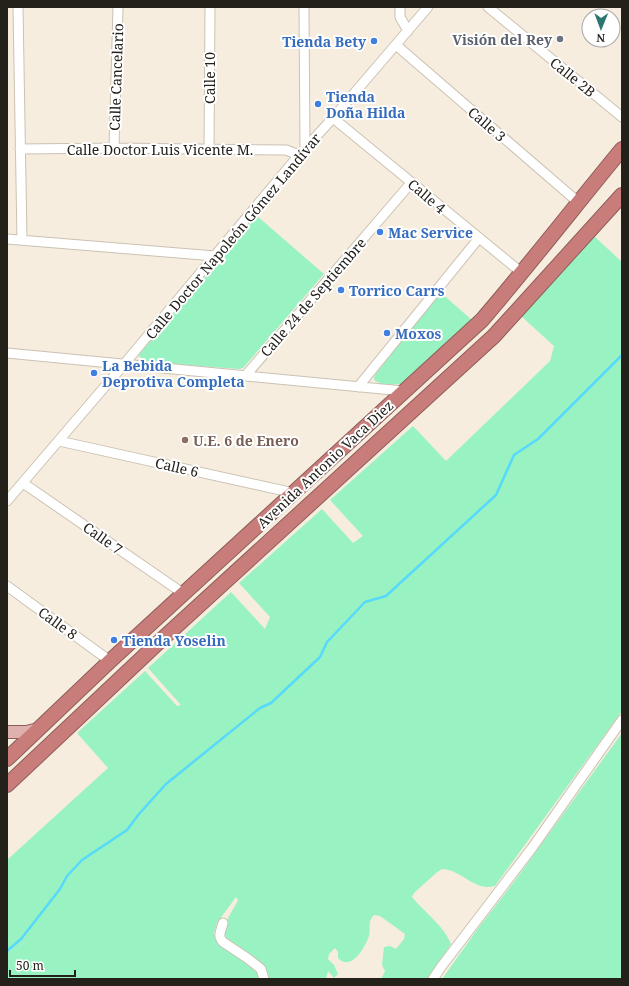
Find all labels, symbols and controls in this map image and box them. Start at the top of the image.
north arrow [581,8,621,48]
street label: Calle Cancelario [105,23,127,131]
place label: Visión del Rey [452,30,553,49]
text: N [596,31,605,46]
place label: Tienda Bety [282,32,367,51]
marker: Visión del Rey [555,34,565,44]
marker: Tienda Bety [369,36,379,46]
street label: Calle 10 [200,52,219,104]
street label: Calle 2B [546,53,600,101]
place label: Tienda Doña Hilda [326,87,406,122]
marker: Tienda Doña Hilda [313,99,323,109]
street label: Calle 3 [464,102,510,146]
street label: Calle Doctor Napoleón Gómez Landívar [141,129,325,343]
street label: Calle Doctor Luis Vicente M. [67,140,253,159]
street label: Calle 4 [404,175,450,218]
place label: Mac Service [388,223,473,242]
marker: Mac Service [375,227,385,237]
street label: Calle 24 de Septiembre [256,233,370,361]
place label: Torrico Carrs [349,281,445,300]
marker: Torrico Carrs [336,285,346,295]
place label: Moxos [395,324,442,343]
marker: Moxos [382,328,392,338]
place label: La Bebida Deprotiva Completa [102,356,245,391]
marker: La Bebida Deprotiva Completa [89,368,99,378]
street label: Avenida Antonio Vaca Diez [253,396,397,532]
place label: U.E. 6 de Enero [193,431,299,450]
marker: U.E. 6 de Enero [180,435,190,445]
street label: Calle 6 [153,453,201,481]
street label: Calle 7 [79,518,127,559]
street label: Calle 8 [35,602,82,644]
place label: Tienda Yoselin [122,631,226,650]
marker: Tienda Yoselin [109,635,119,645]
scale bar [10,952,75,978]
text: 50 m [16,957,44,974]

